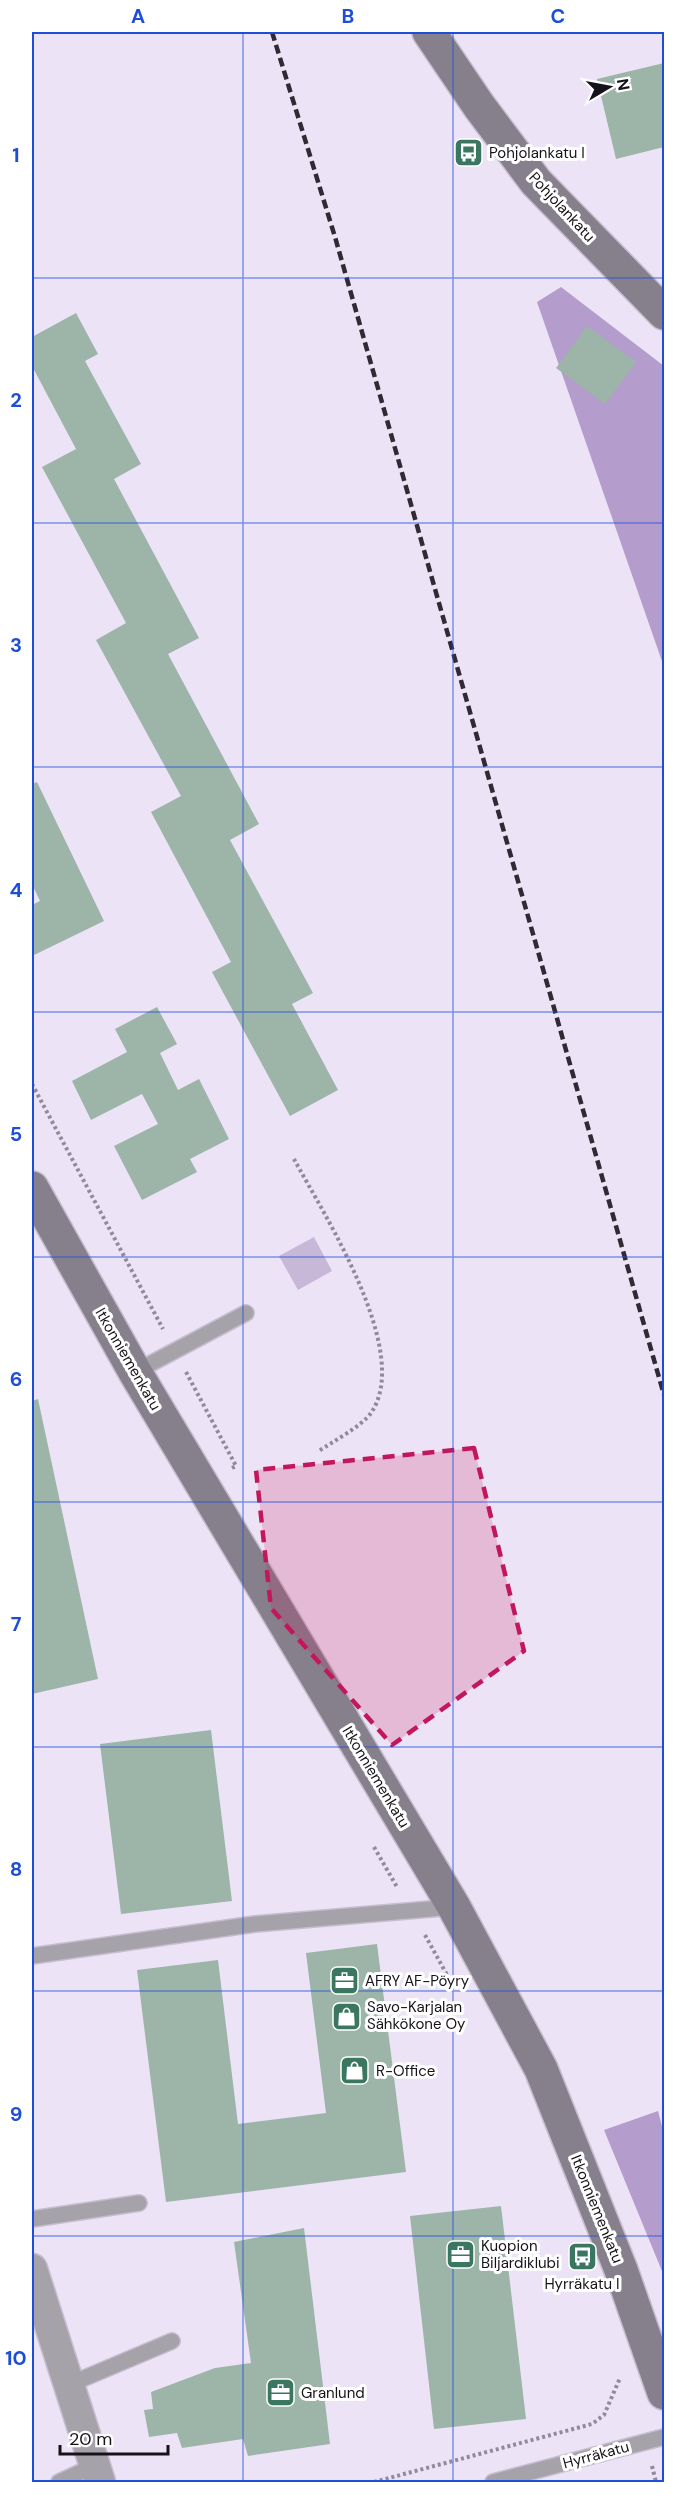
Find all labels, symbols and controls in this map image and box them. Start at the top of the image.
text: A [131,3,145,29]
text: B [342,3,354,29]
text: C [551,3,565,29]
north arrow [579,57,639,117]
text: N [612,77,635,92]
bus stop icon: Pohjolankatu I [452,137,484,169]
text: 1 [12,142,20,168]
place label: Pohjolankatu I [489,143,585,163]
street label: Pohjolankatu [525,168,599,246]
text: 2 [10,387,22,413]
text: 3 [10,632,22,658]
text: 4 [10,877,23,903]
text: 5 [10,1121,22,1147]
street label: Itkonniemenkatu [91,1304,165,1414]
text: 6 [10,1366,22,1392]
text: 7 [11,1611,22,1637]
street label: Itkonniemenkatu [338,1723,414,1831]
text: 8 [10,1856,22,1882]
office icon: AFRY AF-Pöyry [328,1965,360,1997]
place label: AFRY AF-Pöyry [365,1971,470,1991]
place label: Savo-Karjalan Sähkökone Oy [367,1997,466,2034]
shop icon: Savo-Karjalan Sähkökone Oy [330,2000,362,2032]
shop icon: R-Office [339,2055,371,2087]
place label: R-Office [376,2061,435,2081]
text: 9 [10,2101,22,2127]
street label: Itkonniemenkatu [566,2152,628,2266]
place label: Kuopion Biljardiklubi [481,2236,560,2273]
office icon: Kuopion Biljardiklubi [444,2239,476,2271]
bus stop icon: Hyrräkatu I [566,2241,598,2273]
place label: Hyrräkatu I [544,2274,620,2294]
text: 10 [5,2345,27,2371]
office icon: Granlund [264,2377,296,2409]
place label: Granlund [301,2383,365,2403]
scale bar [60,2418,168,2456]
text: 20 m [69,2427,112,2451]
street label: Hyrräkatu [561,2437,631,2473]

